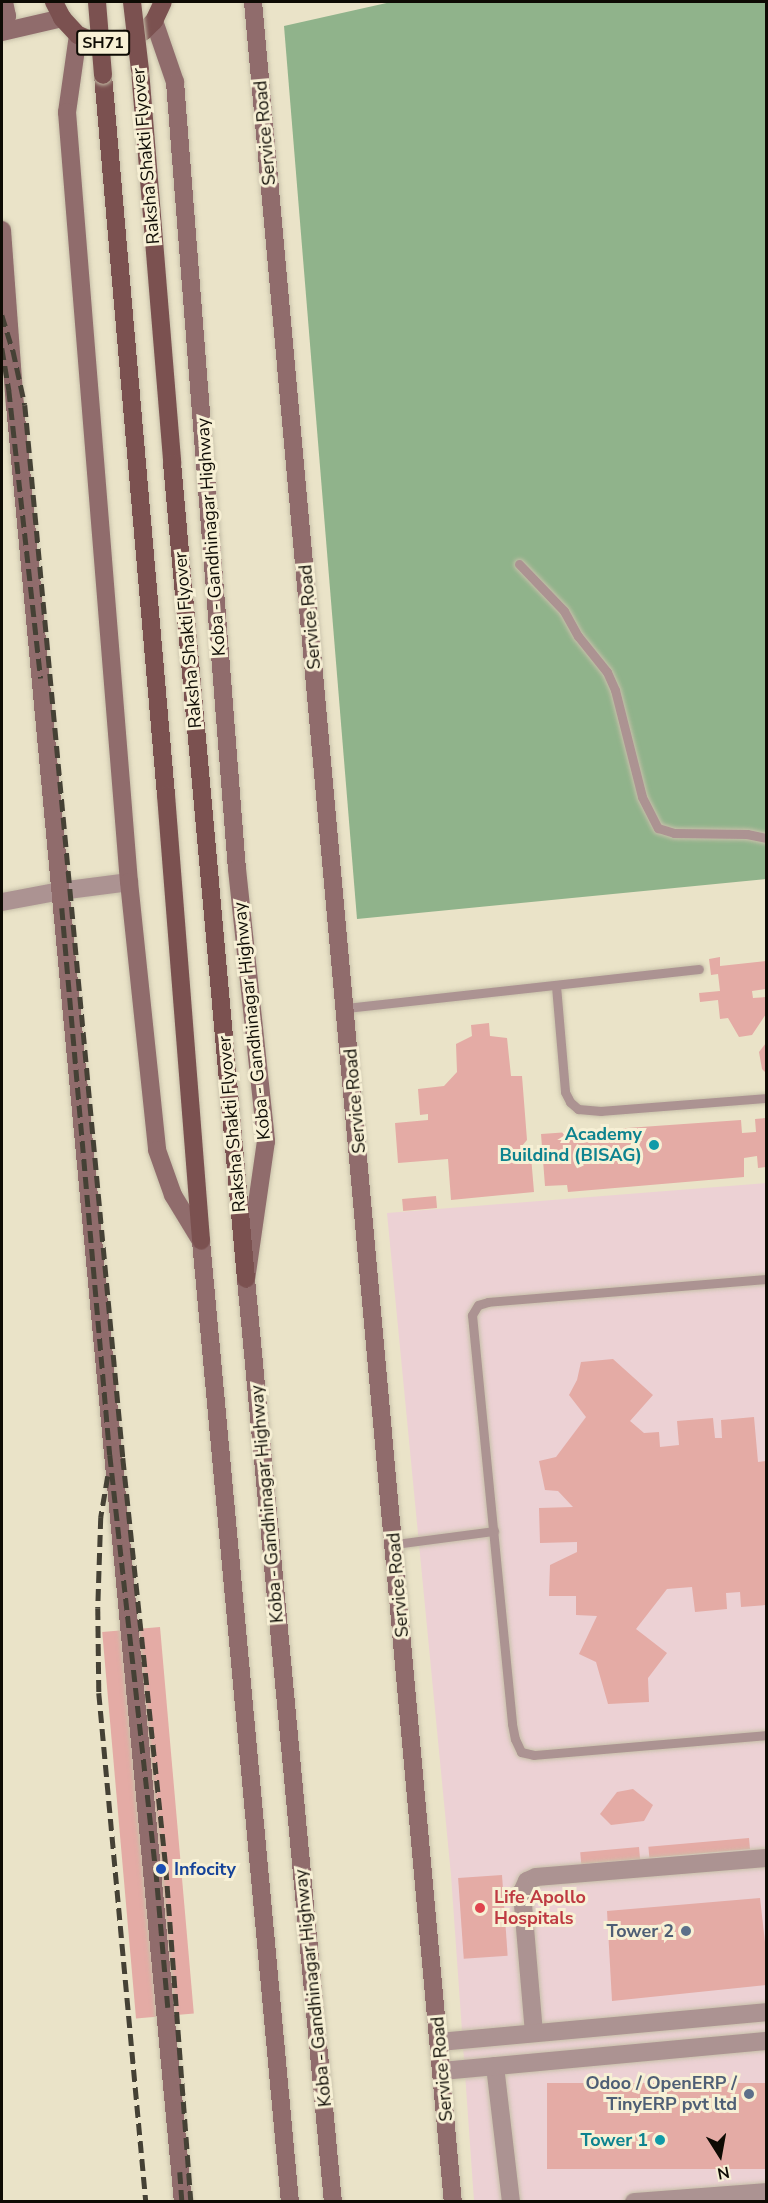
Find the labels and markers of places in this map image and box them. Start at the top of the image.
place label: Academy Buildind (BISAG) [499,1124,642,1166]
marker: Academy Buildind (BISAG) [647,1138,661,1152]
place label: Infocity [174,1858,236,1880]
marker: Infocity [152,1860,170,1878]
place label: Life Apollo Hospitals [494,1887,586,1930]
marker: Life Apollo Hospitals [471,1899,489,1917]
place label: Tower 2 [606,1920,674,1942]
marker: Tower 2 [679,1924,693,1938]
place label: Odoo / OpenERP / TinyERP pvt ltd [585,2073,737,2116]
marker: Odoo / OpenERP / TinyERP pvt ltd [742,2087,756,2101]
place label: Tower 1 [580,2129,648,2151]
marker: Tower 1 [653,2133,667,2147]

